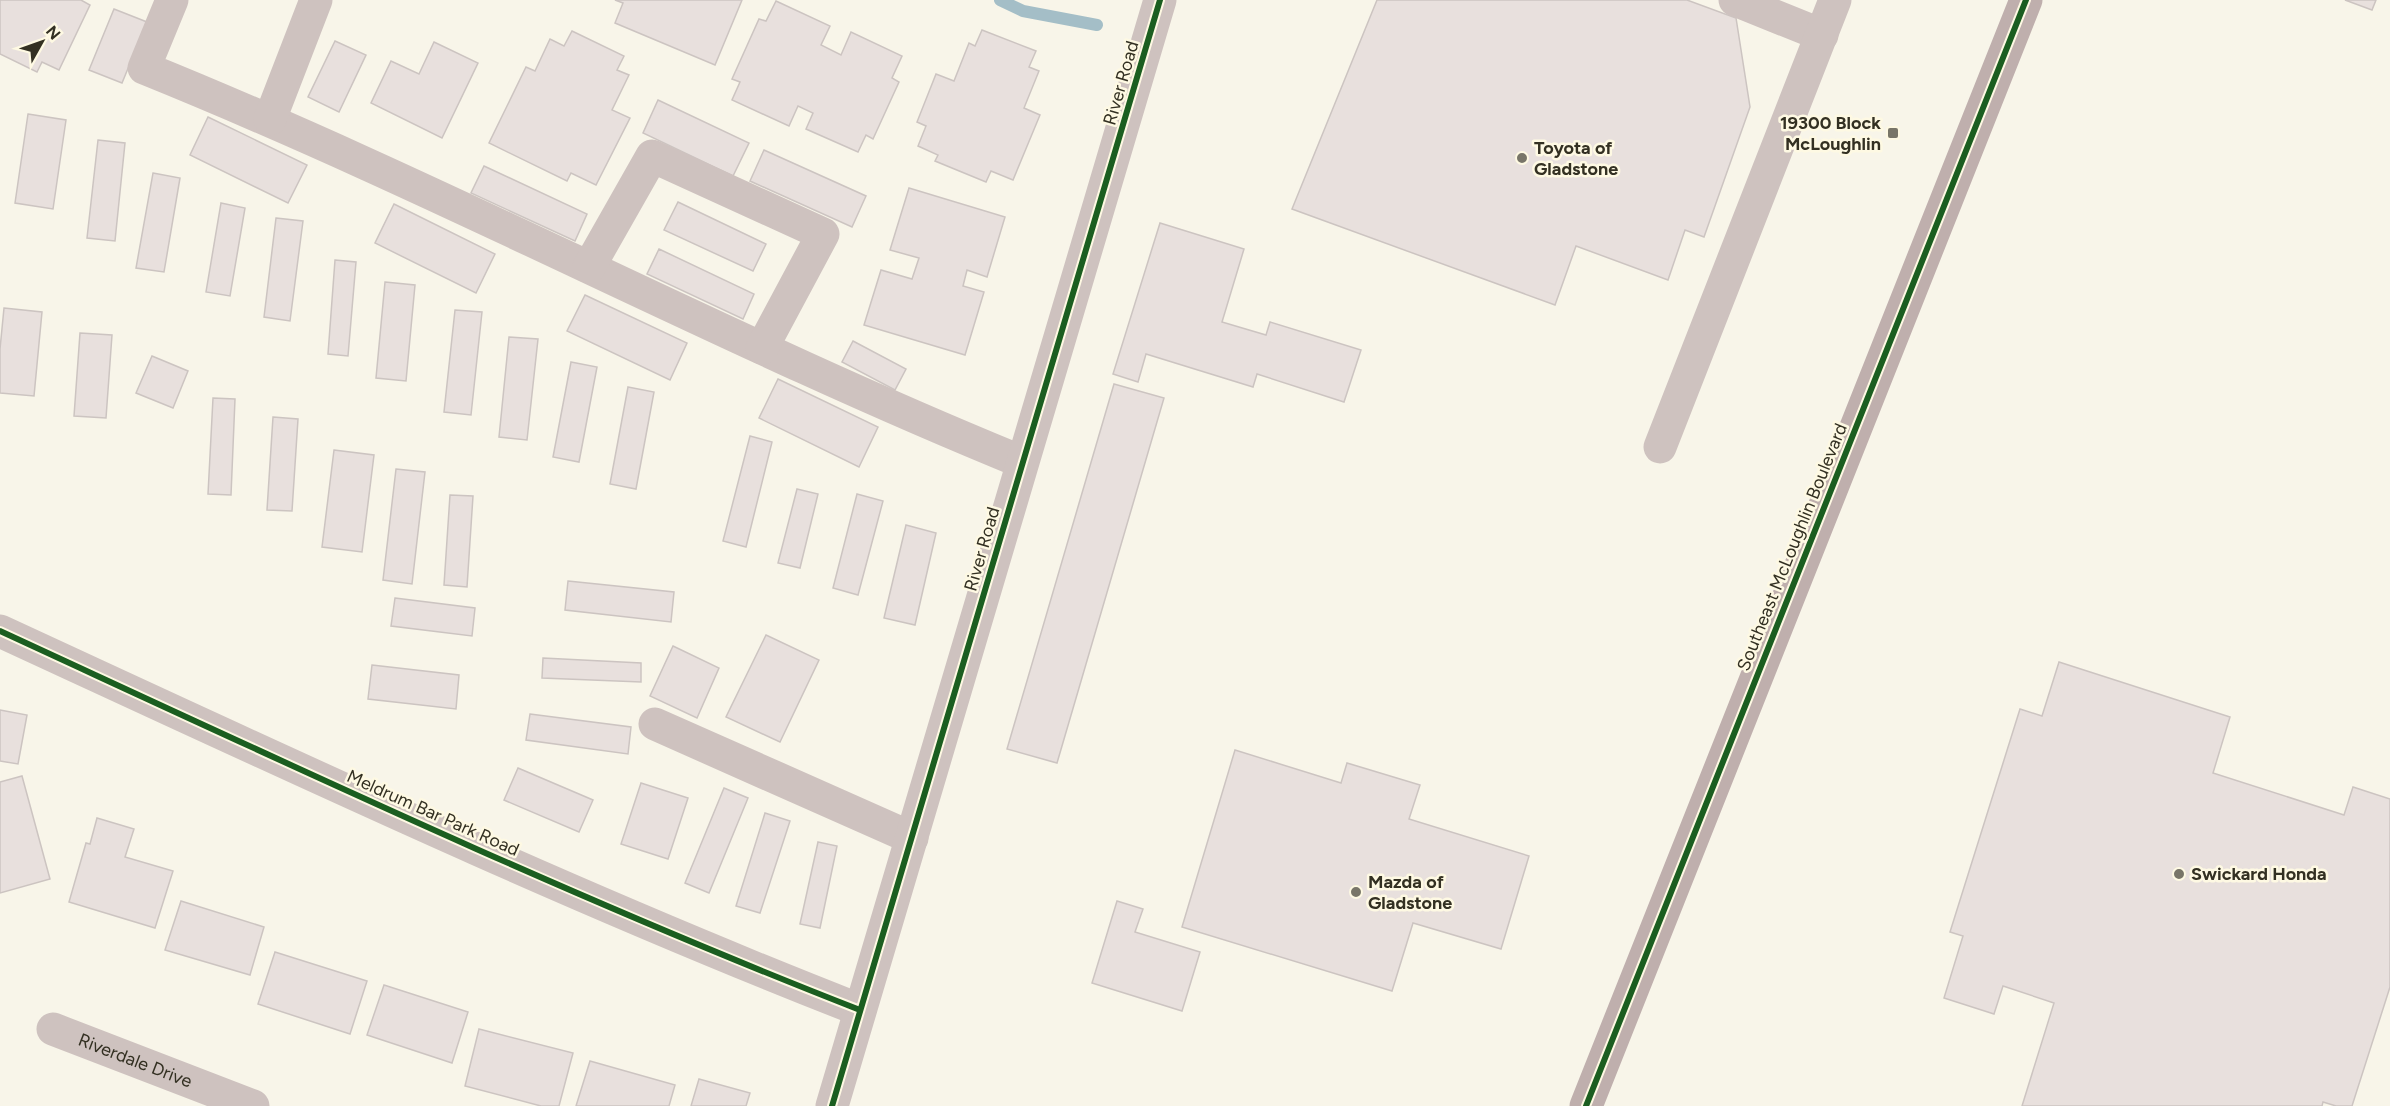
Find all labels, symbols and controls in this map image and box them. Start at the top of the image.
north arrow [12,12,72,72]
text: N [42,22,64,44]
street label: River Road [1099,38,1143,128]
place label: 19300 Block McLoughlin [1780,112,1881,155]
marker: 19300 Block McLoughlin [1886,126,1900,140]
place label: Toyota of Gladstone [1534,137,1618,180]
marker: Toyota of Gladstone [1515,151,1529,165]
street label: Southeast McLoughlin Boulevard [1732,420,1852,674]
street label: River Road [960,504,1004,594]
street label: Meldrum Bar Park Road [343,765,523,861]
place label: Swickard Honda [2191,863,2327,885]
marker: Swickard Honda [2172,867,2186,881]
place label: Mazda of Gladstone [1368,871,1452,914]
marker: Mazda of Gladstone [1349,885,1363,899]
street label: Riverdale Drive [75,1029,195,1093]

